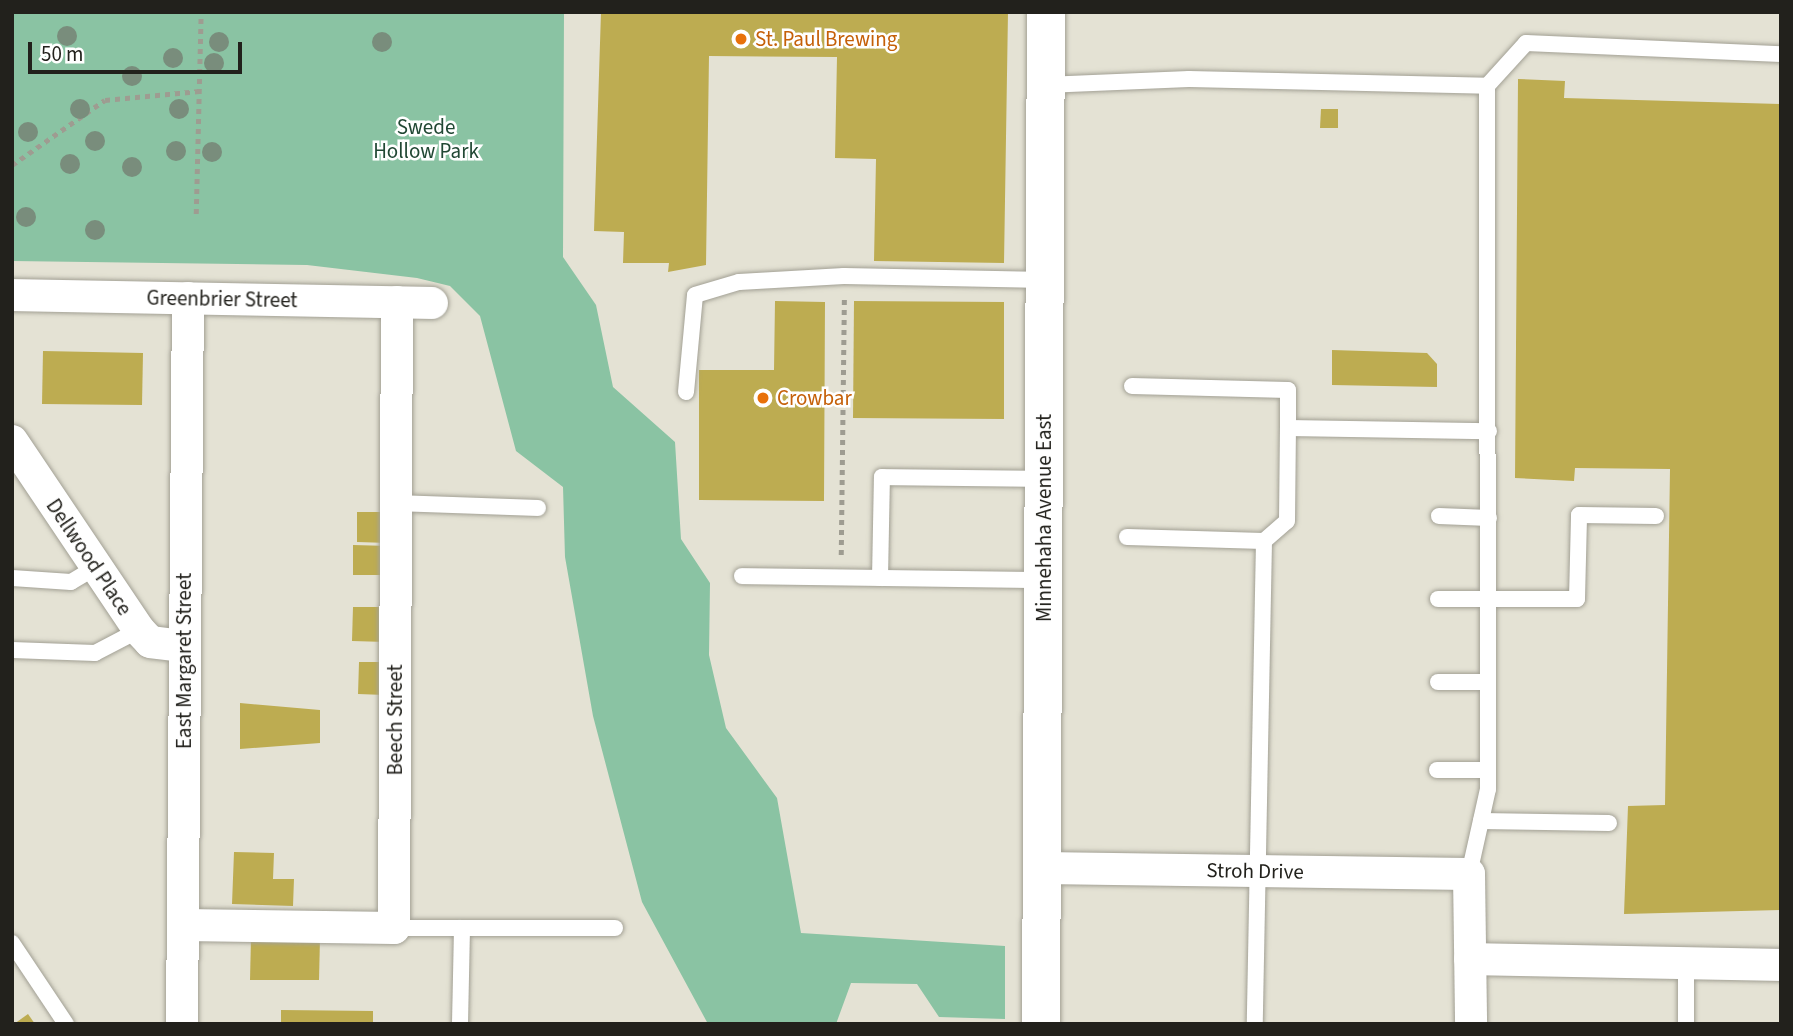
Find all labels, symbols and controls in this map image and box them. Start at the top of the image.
place label: St. Paul Brewing [755,26,897,52]
scale bar [32,28,245,72]
marker: St. Paul Brewing [733,31,749,47]
text: 50 m [41,39,83,69]
park label: Swede Hollow Park [373,114,479,164]
street label: Greenbrier Street [146,285,298,313]
place label: Crowbar [777,385,852,411]
marker: Crowbar [755,390,771,406]
street label: Minnehaha Avenue East [1031,414,1057,622]
street label: Dellwood Place [41,494,137,620]
street label: East Margaret Street [171,573,197,749]
street label: Beech Street [382,665,408,775]
street label: Stroh Drive [1206,858,1304,884]

